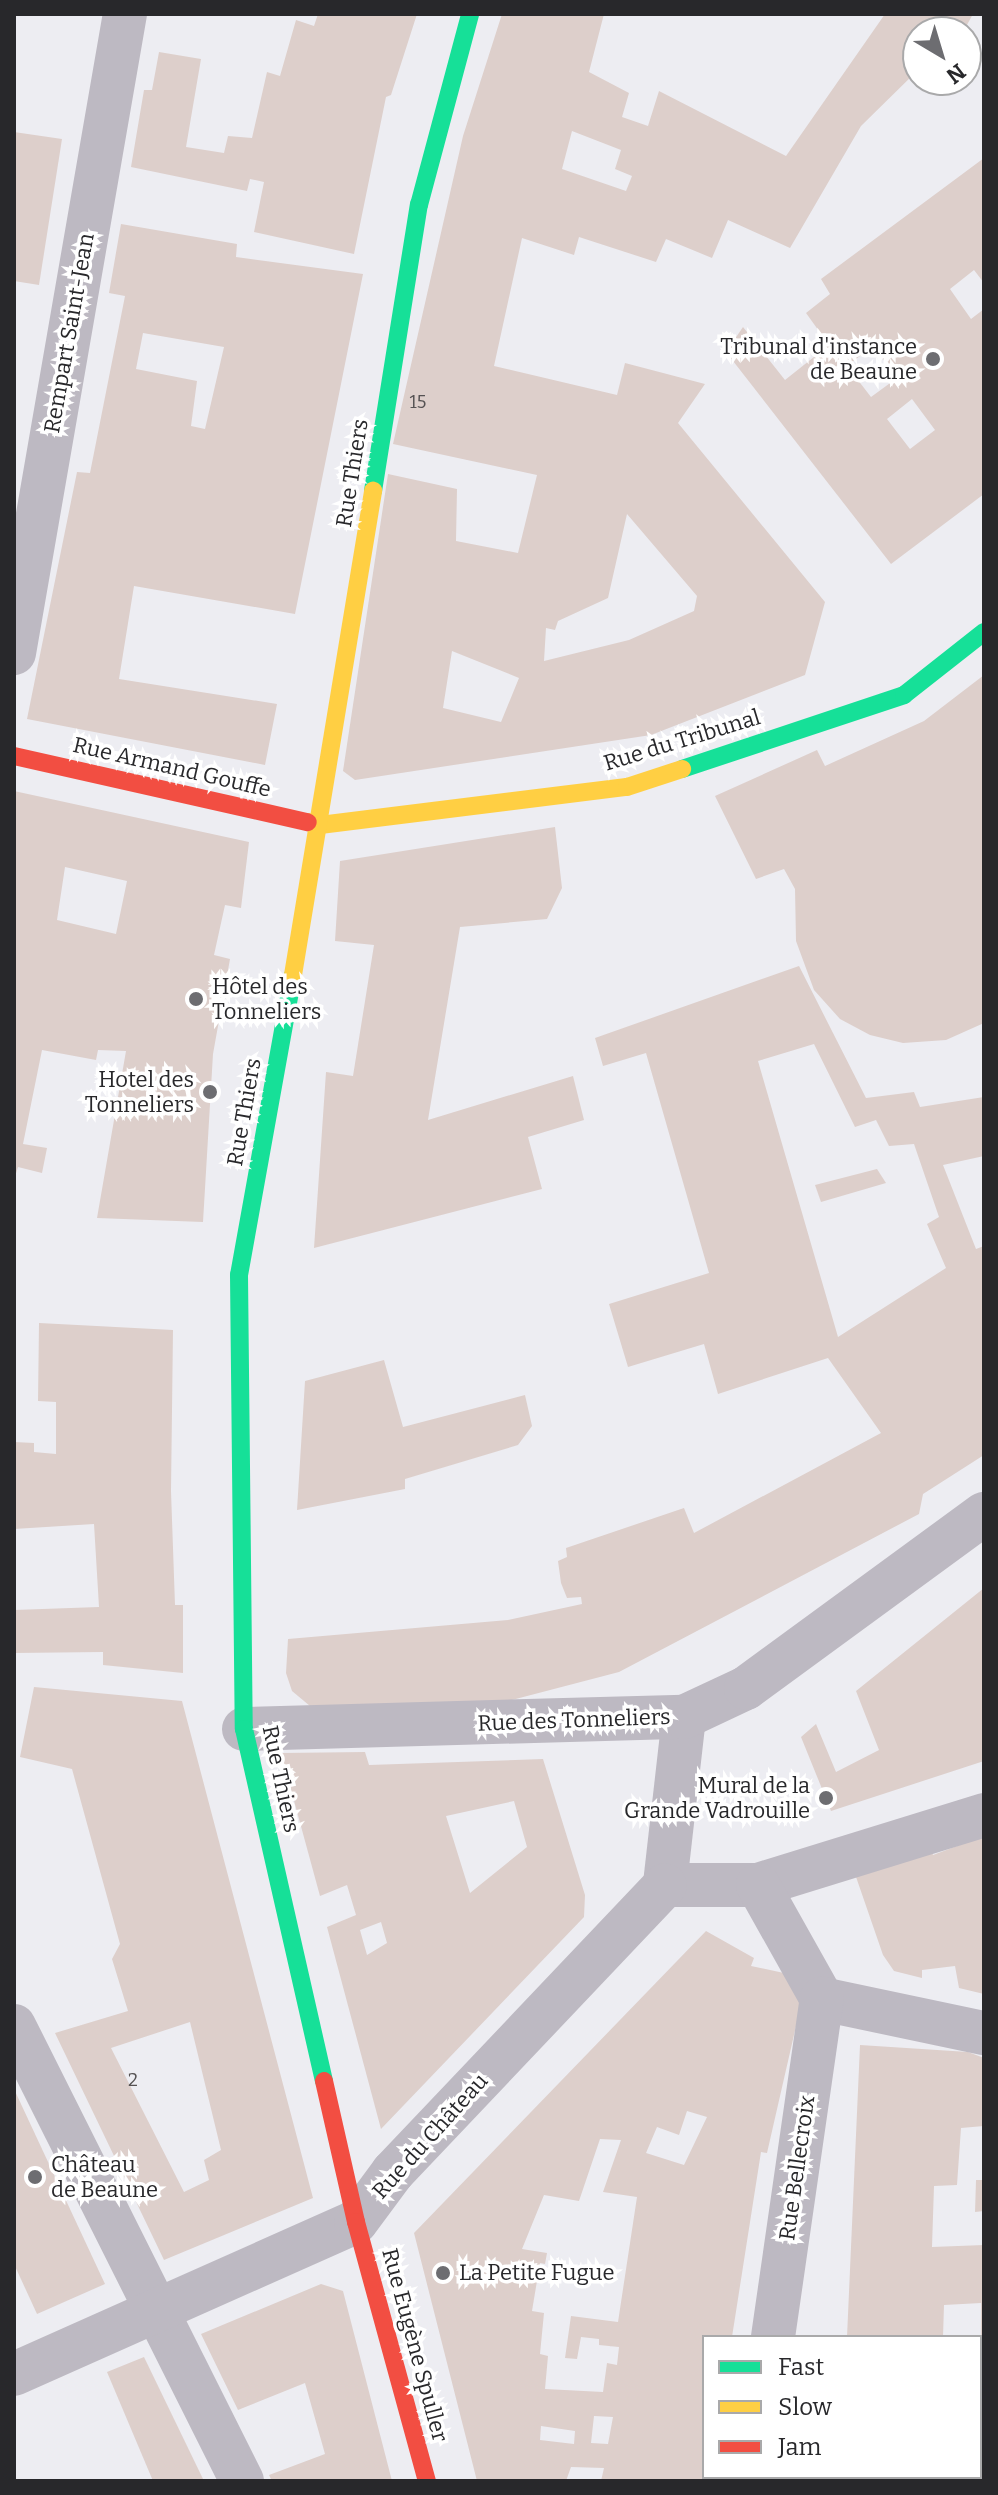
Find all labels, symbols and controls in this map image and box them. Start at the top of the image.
north arrow [902,16,982,96]
text: N [941,58,971,90]
street label: Rempart Saint-Jean [38,231,100,435]
place label: Tribunal d'instance de Beaune [720,333,917,384]
marker: Tribunal d'instance de Beaune [924,350,942,368]
house number: 15 [410,391,426,413]
street label: Rue Thiers [330,417,374,529]
street label: Rue du Tribunal [601,704,763,776]
street label: Rue Armand Gouffe [70,731,274,803]
place label: Hôtel des Tonneliers [212,973,321,1024]
marker: Hôtel des Tonneliers [187,990,205,1008]
street label: Rue Thiers [222,1056,266,1168]
place label: Hotel des Tonneliers [85,1066,194,1118]
marker: Hotel des Tonneliers [201,1083,219,1101]
street label: Rue des Tonneliers [477,1703,671,1737]
street label: Rue Thiers [257,1723,305,1835]
place label: Mural de la Grande Vadrouille [624,1772,810,1824]
marker: Mural de la Grande Vadrouille [817,1789,835,1807]
street label: Rue du Château [367,2068,493,2204]
house number: 2 [128,2069,138,2091]
street label: Rue Bellecroix [774,2094,820,2242]
place label: Château de Beaune [51,2151,158,2202]
marker: Château de Beaune [26,2168,44,2186]
street label: Rue Eugène Spuller [376,2245,454,2445]
place label: La Petite Fugue [459,2260,614,2286]
marker: La Petite Fugue [434,2264,452,2282]
legend [702,2335,982,2479]
text: Fast [778,2353,824,2381]
text: Slow [778,2393,832,2421]
text: Jam [778,2433,821,2461]

